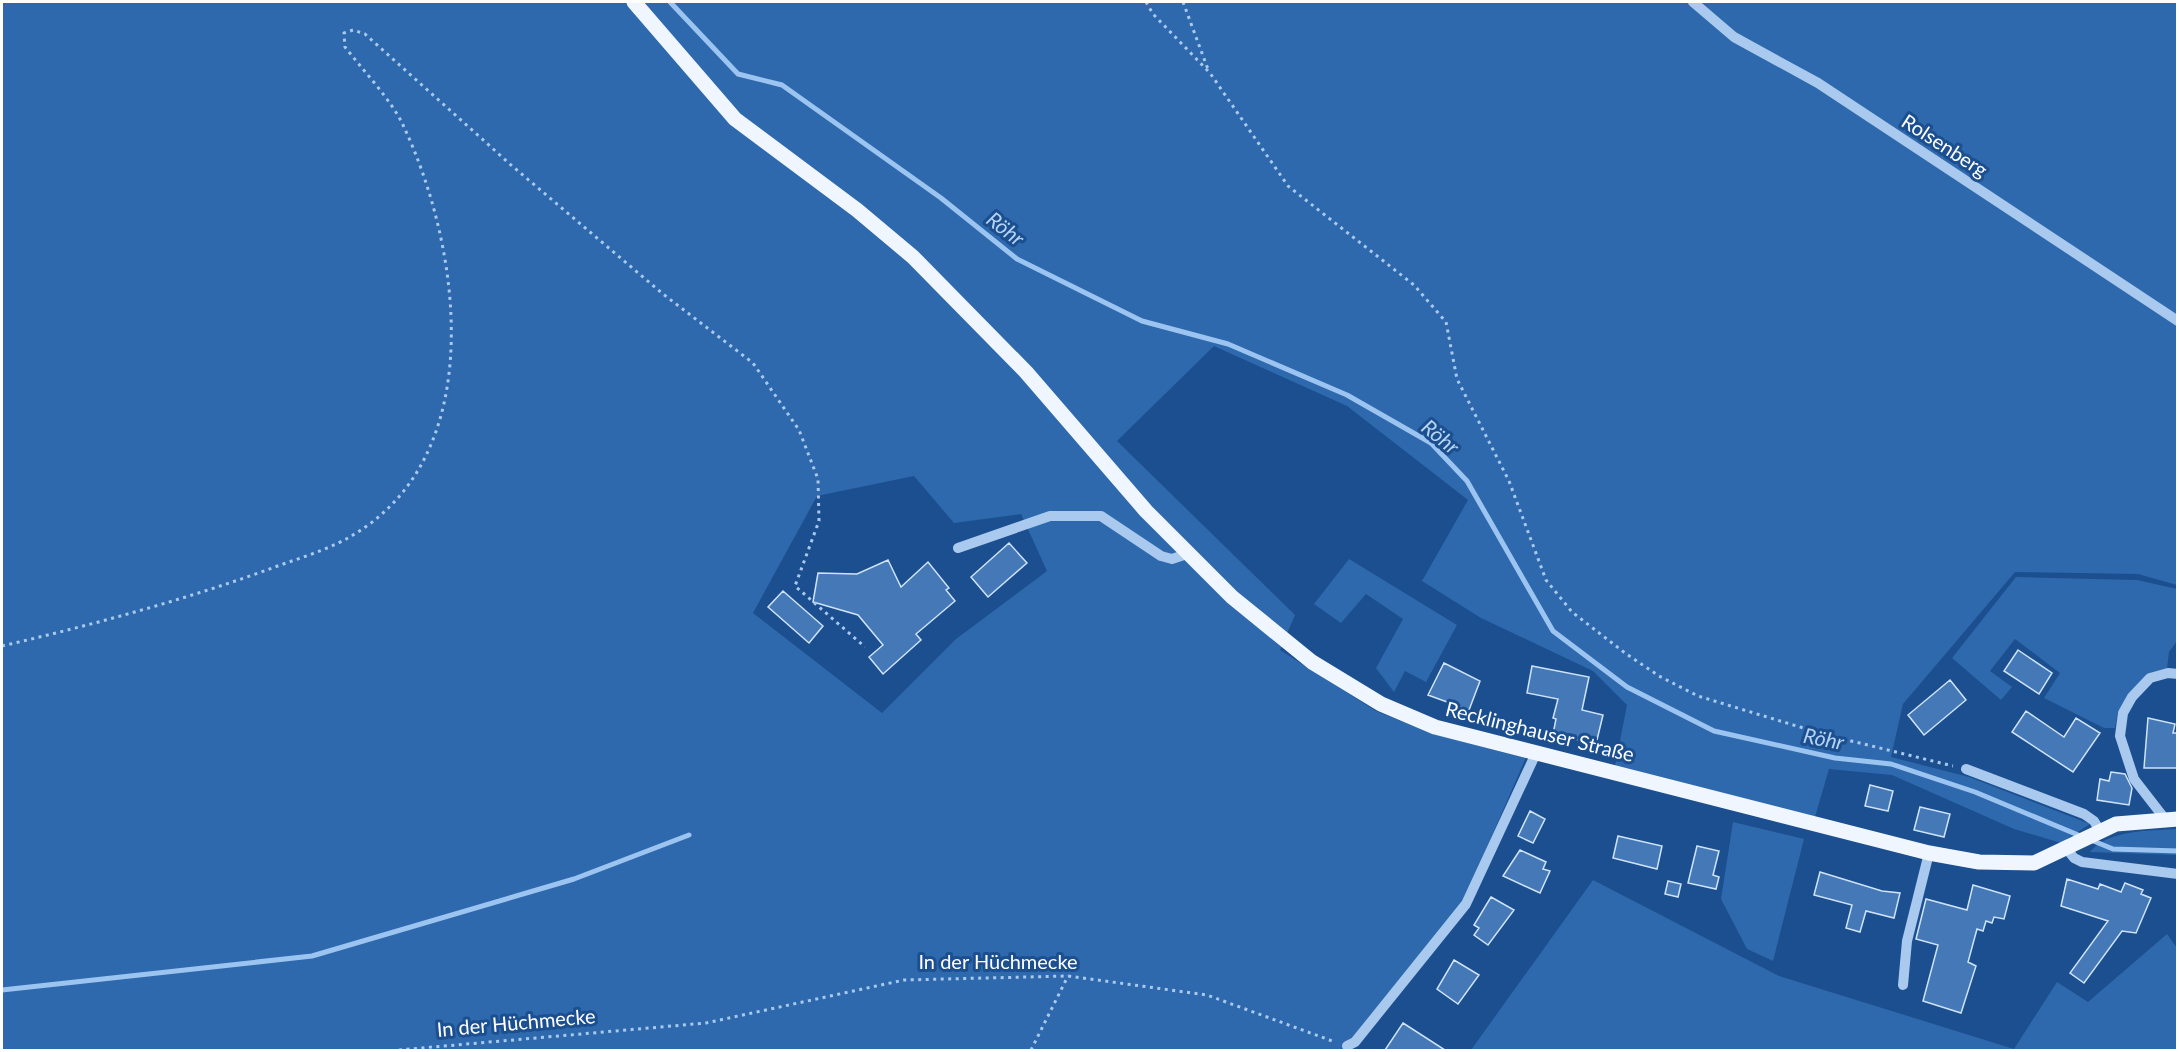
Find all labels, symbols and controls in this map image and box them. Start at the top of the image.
street label: Rolsenberg [1898,108,1992,182]
water label: Röhr [982,206,1030,251]
water label: Röhr [1417,413,1465,459]
street label: Recklinghauser Straße [1443,696,1637,766]
water label: Röhr [1802,722,1847,754]
street label: In der Hüchmecke [918,949,1078,973]
street label: In der Hüchmecke [436,1003,596,1041]

